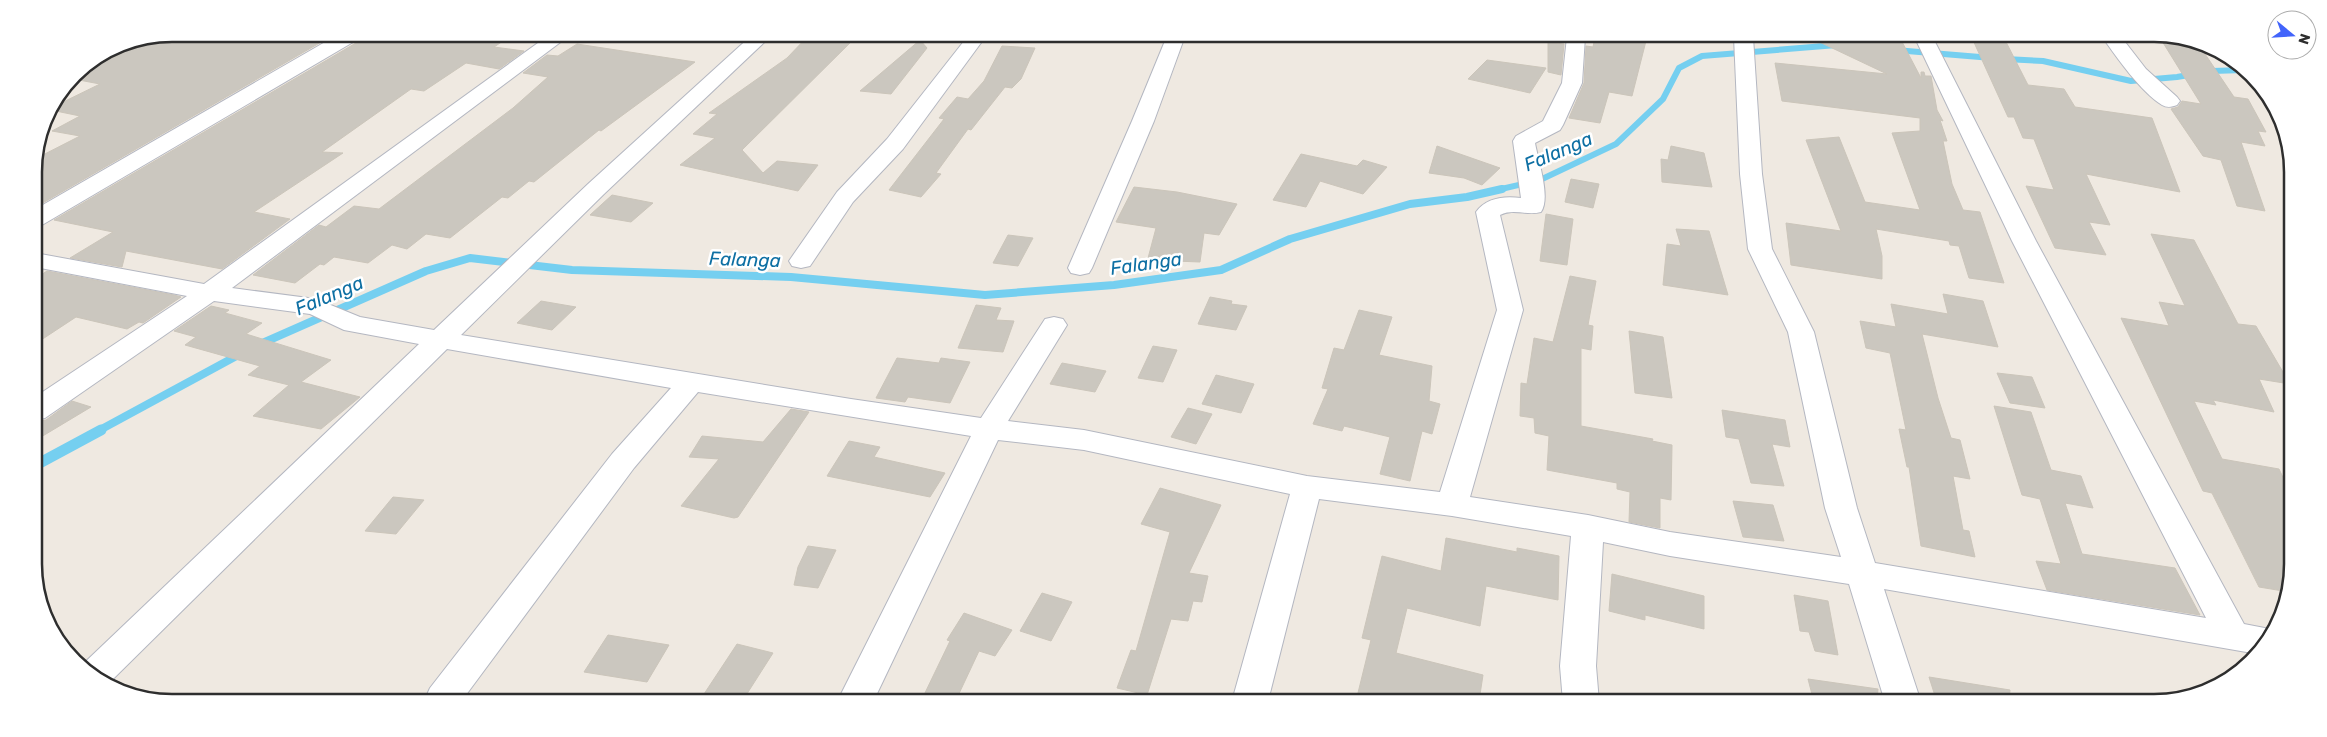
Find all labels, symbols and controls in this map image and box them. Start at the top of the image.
north arrow [2267,10,2317,60]
text: N [2294,31,2314,46]
water label: Falanga [1521,127,1596,176]
water label: Falanga [709,247,781,272]
water label: Falanga [1109,247,1183,280]
water label: Falanga [292,271,367,320]

